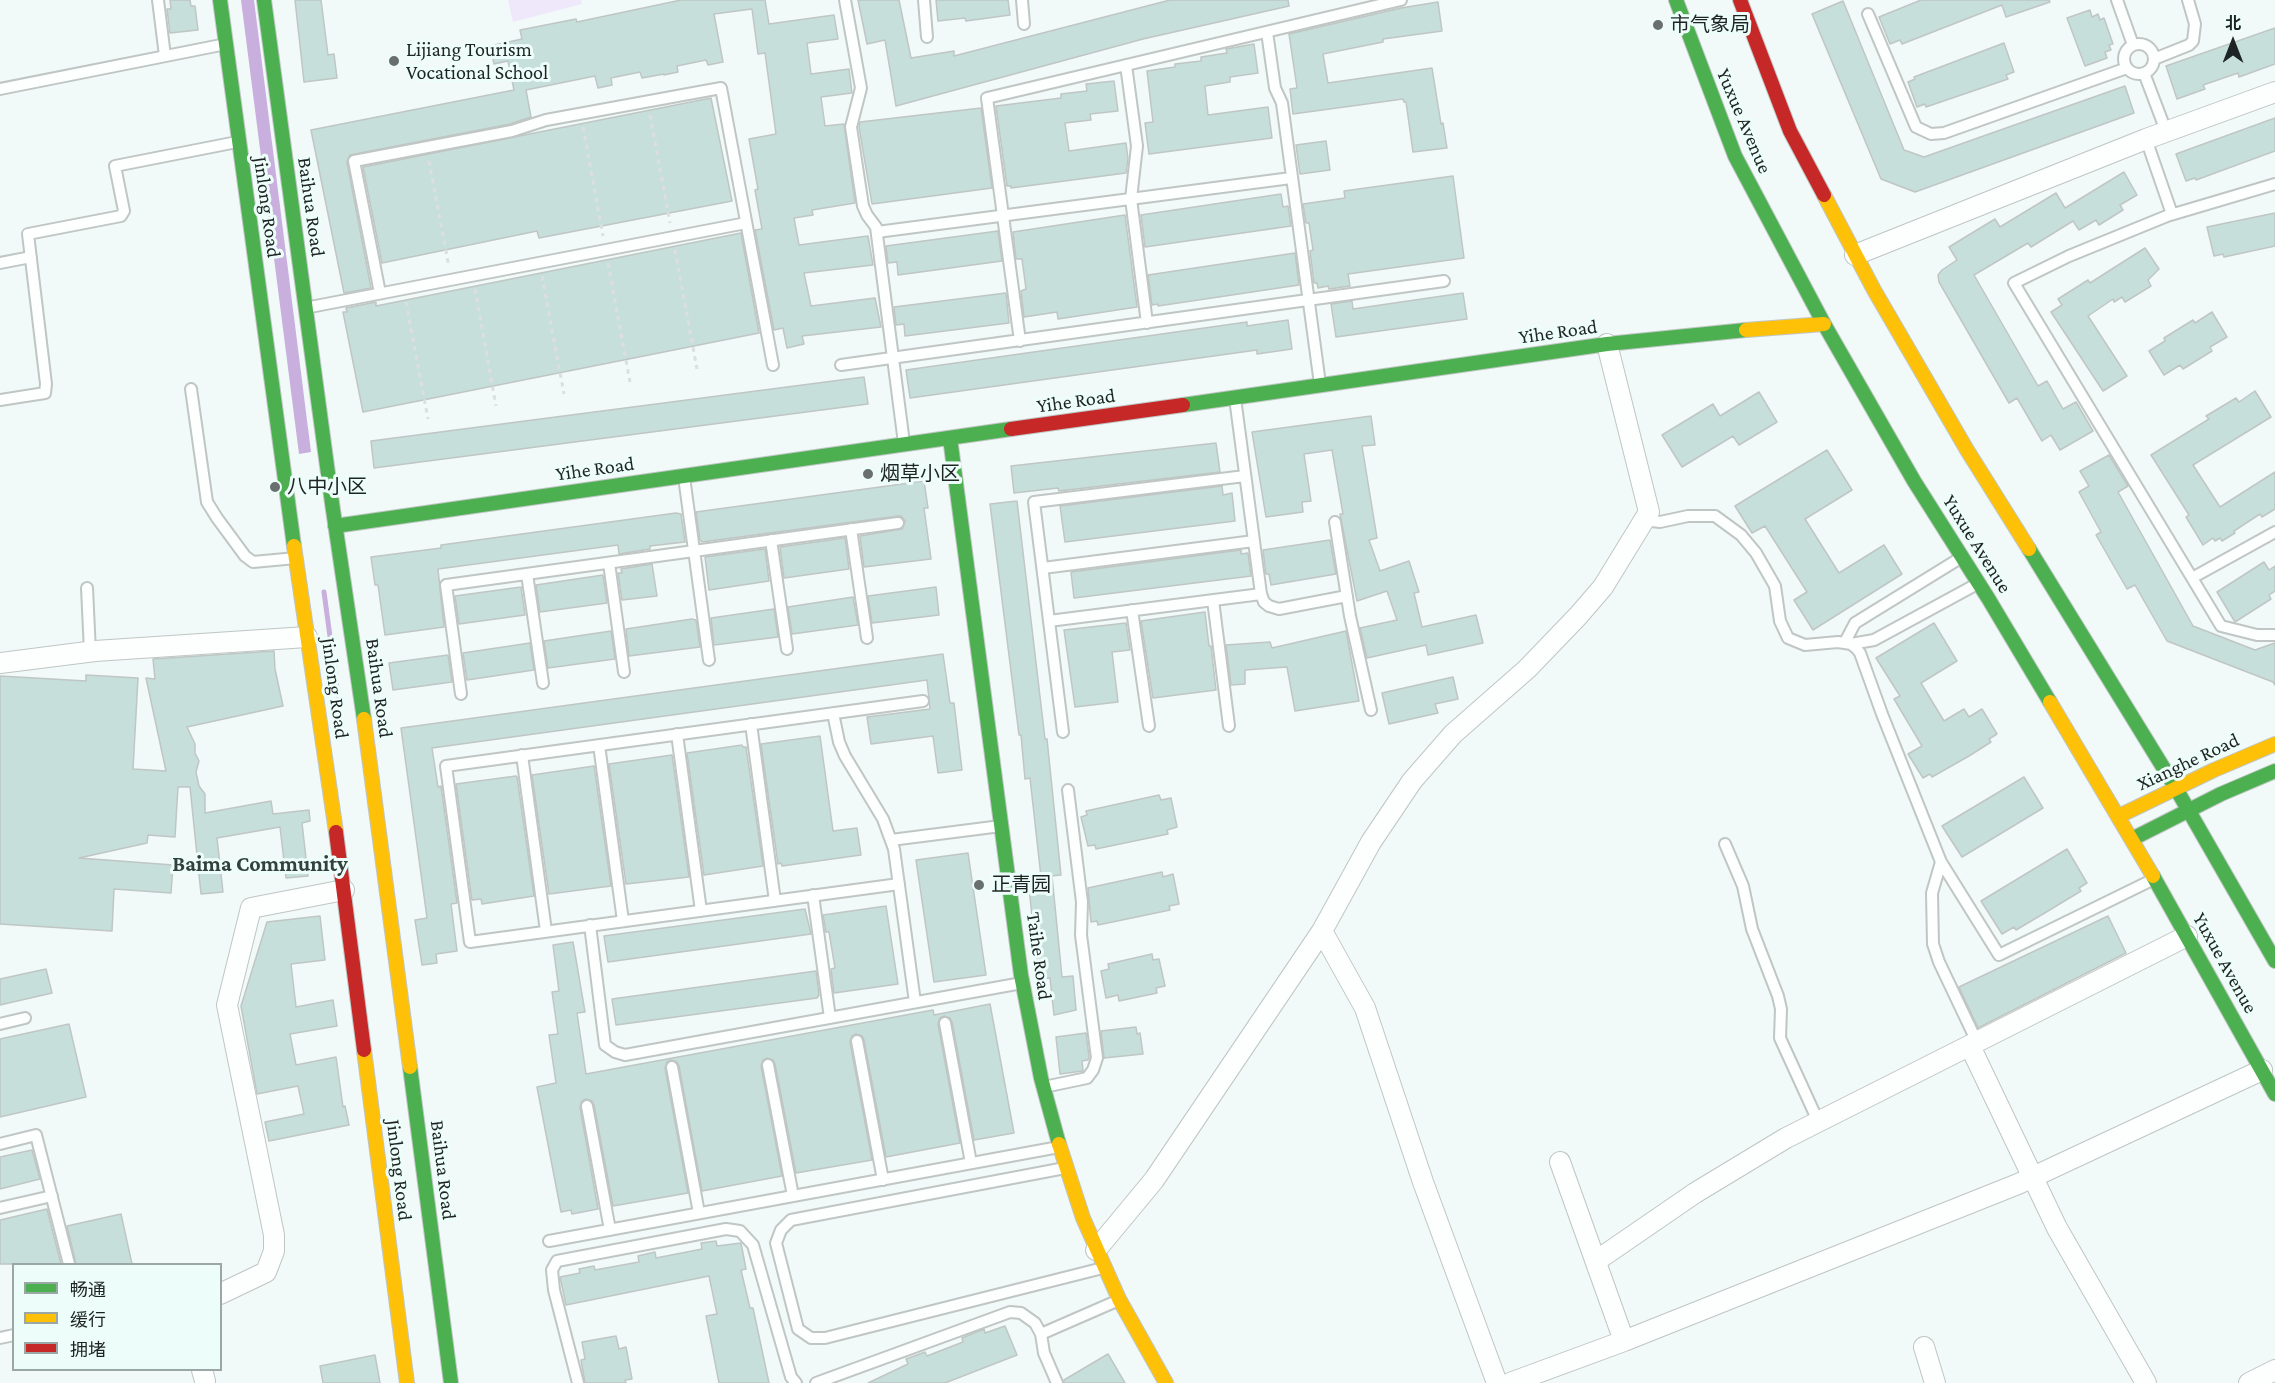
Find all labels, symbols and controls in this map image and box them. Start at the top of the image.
north arrow [2203,12,2263,72]
place label: 市气象局 [1670,13,1750,37]
text: 北 [2225,15,2241,32]
marker: 市气象局 [1651,18,1665,32]
place label: Lijiang Tourism Vocational School [406,38,548,85]
marker: Lijiang Tourism Vocational School [387,54,401,68]
street label: Yuxue Avenue [1711,65,1777,177]
street label: Jinlong Road [248,155,286,259]
street label: Baihua Road [292,156,330,258]
street label: Yihe Road [1517,315,1599,349]
street label: Yihe Road [1035,384,1117,418]
street label: Yihe Road [554,452,636,486]
place label: 烟草小区 [880,462,960,486]
marker: 烟草小区 [861,467,875,481]
place label: 八中小区 [287,475,367,499]
marker: 八中小区 [268,480,282,494]
street label: Yuxue Avenue [1937,490,2017,598]
street label: Jinlong Road [316,636,354,740]
street label: Baihua Road [360,637,398,739]
street label: Xianghe Road [2133,728,2243,796]
district label: Baima Community [172,851,348,877]
place label: 正青园 [991,873,1051,897]
marker: 正青园 [972,878,986,892]
street label: Yuxue Avenue [2187,908,2263,1018]
street label: Taihe Road [1021,911,1057,1001]
street label: Jinlong Road [381,1118,417,1222]
street label: Baihua Road [425,1119,461,1221]
legend [12,1263,222,1371]
text: 畅通 [70,1280,106,1300]
text: 缓行 [70,1310,106,1330]
text: 拥堵 [70,1340,106,1360]

